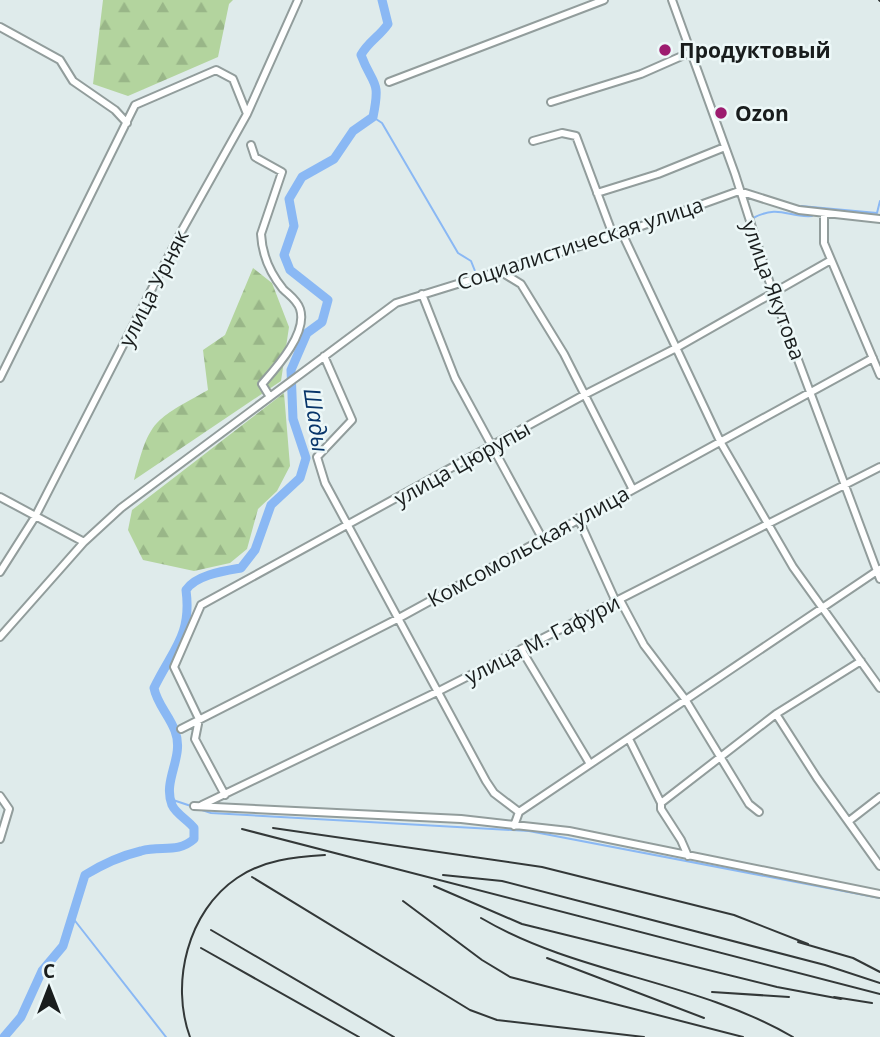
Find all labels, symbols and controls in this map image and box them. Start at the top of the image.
place label: Продуктовый [679,36,831,64]
marker: Продуктовый [657,42,673,58]
place label: Ozon [735,99,789,127]
marker: Ozon [713,105,729,121]
street label: Социалистическая улица [453,190,707,296]
street label: улица Якутова [736,216,812,364]
street label: улица Урняк [112,225,195,351]
water label: Шады [297,386,337,454]
street label: улица Цюрупы [389,414,535,512]
street label: Комсомольская улица [422,479,634,613]
street label: улица М. Гафури [460,588,624,690]
north arrow [14,953,84,1023]
text: С [43,958,55,984]

